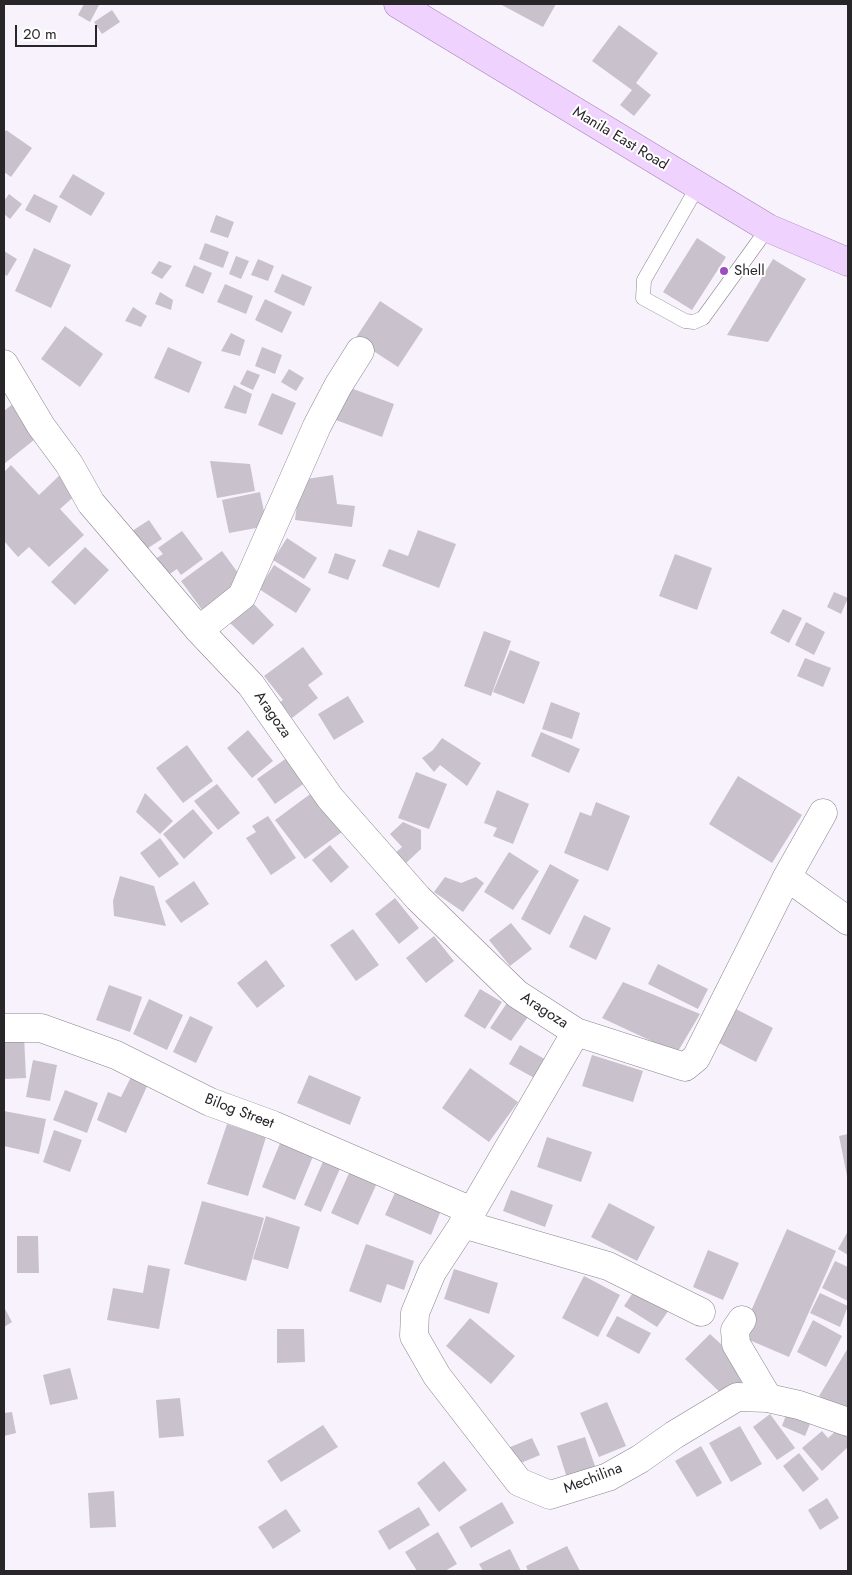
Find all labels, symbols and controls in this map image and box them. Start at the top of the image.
scale bar [18,15,100,47]
text: 20 m [23,23,57,45]
street label: Manila East Road [569,103,671,175]
place label: Shell [734,262,765,280]
marker: Shell [718,265,730,277]
street label: Aragoza [249,688,295,742]
street label: Aragoza [517,989,571,1033]
street label: Bilog Street [202,1091,276,1133]
street label: Mechilina [561,1460,625,1498]

